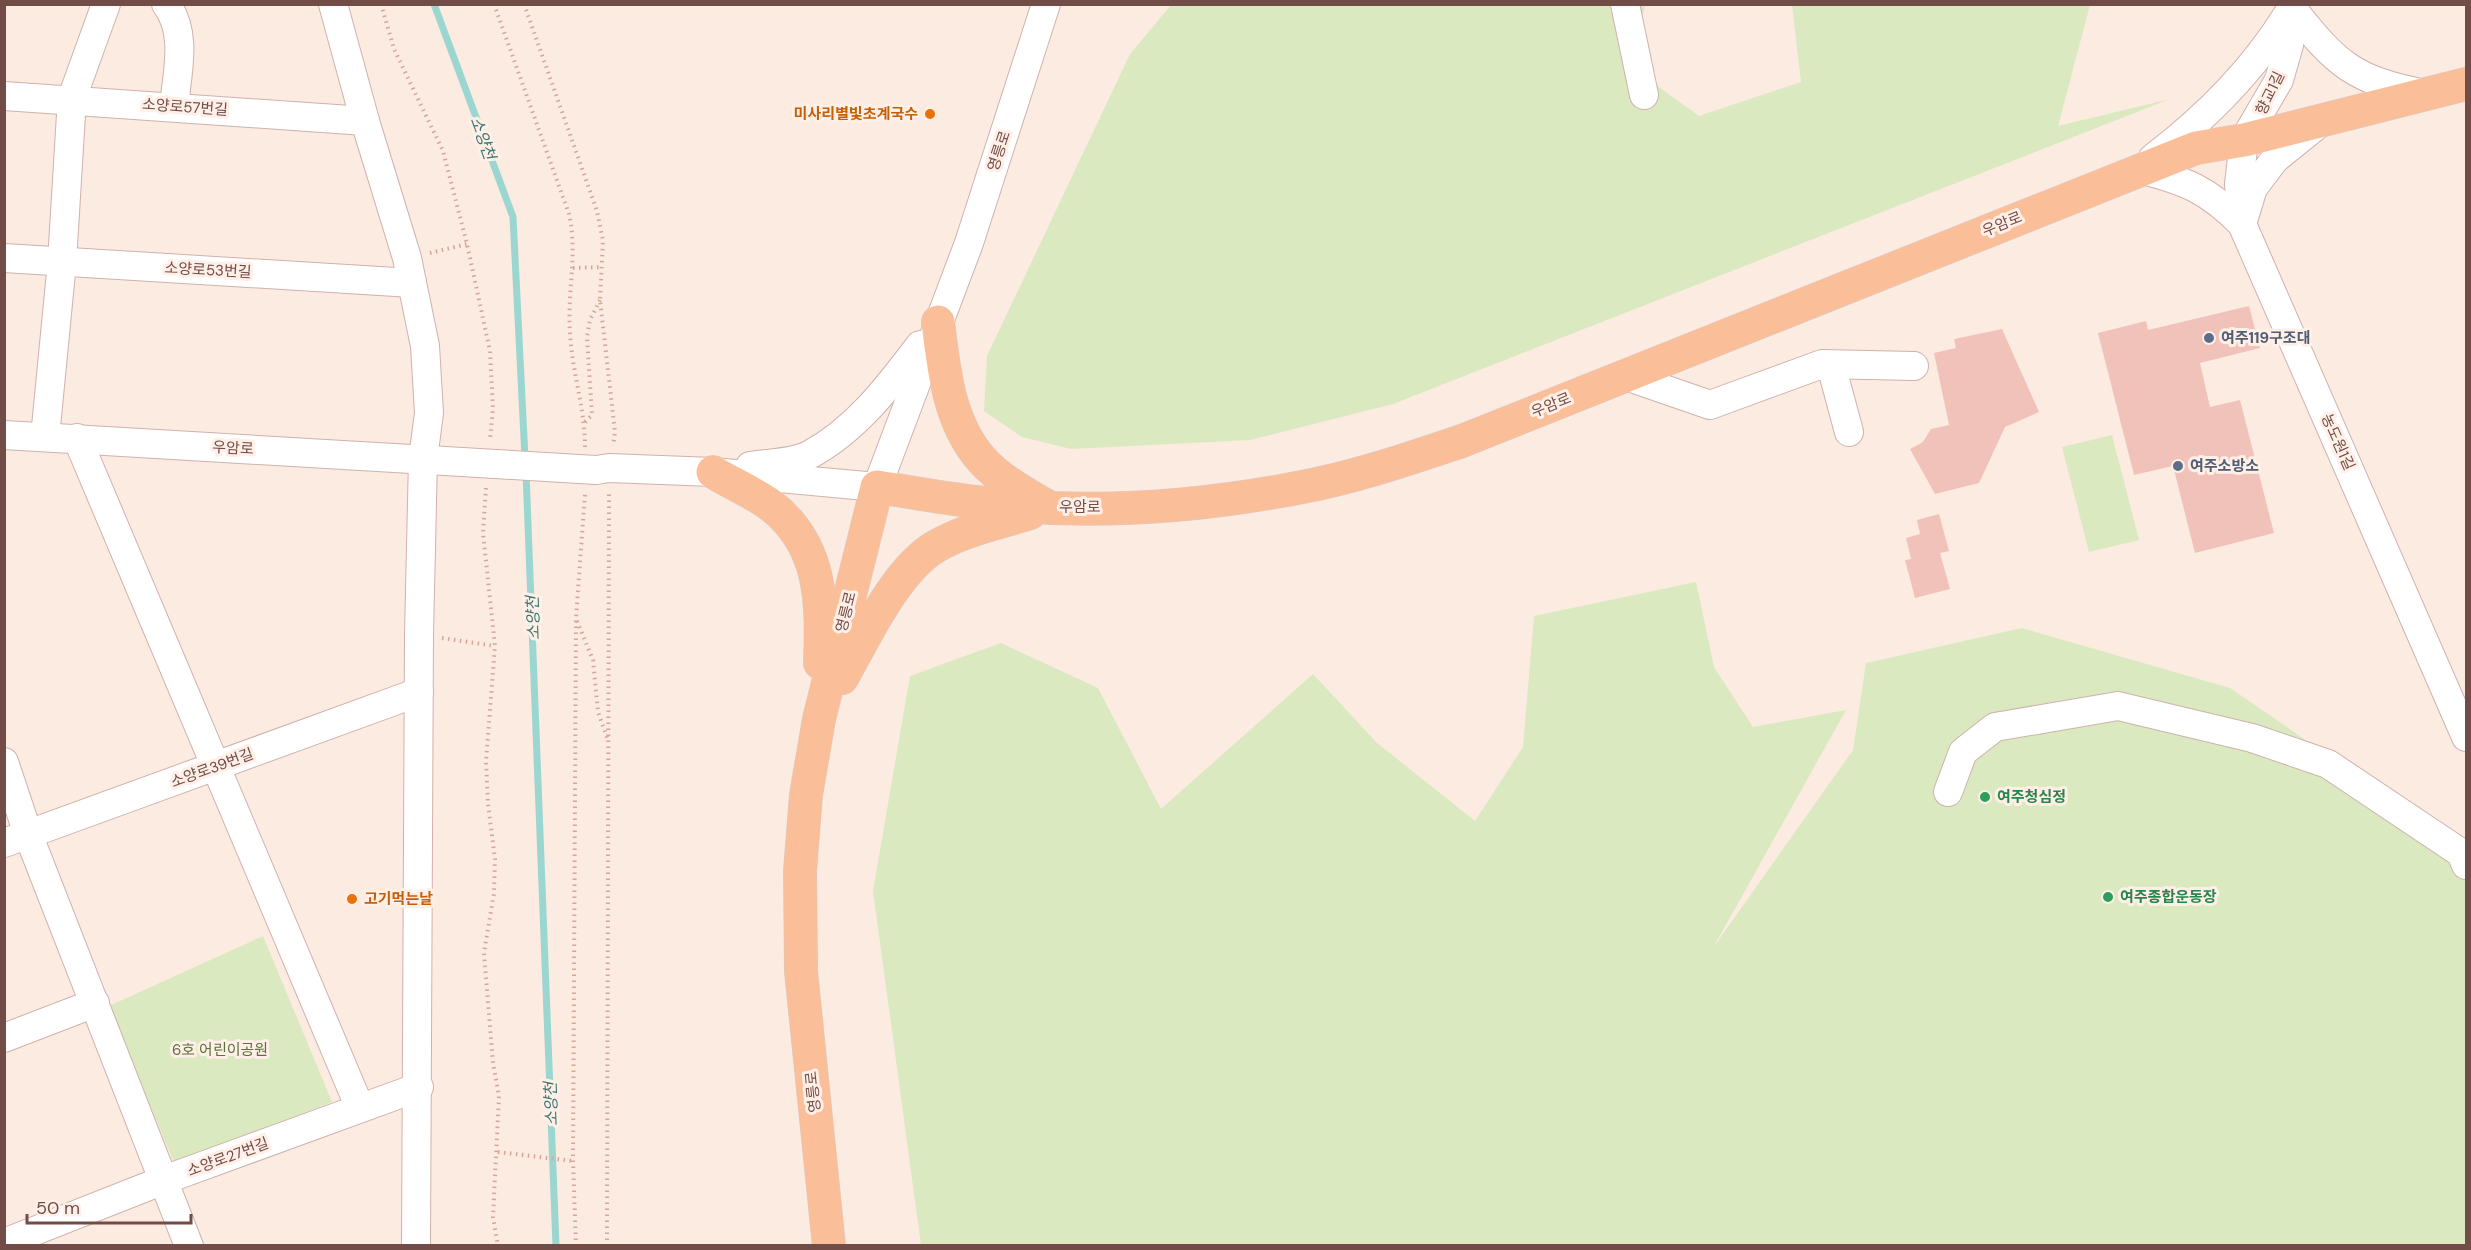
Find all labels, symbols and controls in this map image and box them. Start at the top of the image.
street label: 향교1길 [2251,68,2289,118]
street label: 소양로57번길 [141,94,229,120]
place label: 미사리별빛초계국수 [794,104,918,124]
marker: 미사리별빛초계국수 [923,107,937,121]
water label: 소양천 [466,114,501,164]
street label: 영릉로 [983,128,1015,174]
street label: 우암로 [1979,207,2025,241]
street label: 소양로53번길 [164,258,252,282]
place label: 여주119구조대 [2221,328,2310,348]
marker: 여주119구조대 [2202,331,2216,345]
street label: 우암로 [1528,388,1574,422]
street label: 농도원1길 [2317,411,2359,473]
street label: 우암로 [212,437,254,459]
place label: 여주소방소 [2190,456,2259,476]
marker: 여주소방소 [2171,459,2185,473]
street label: 우암로 [1059,497,1101,517]
street label: 영릉로 [831,589,861,635]
water label: 소양천 [522,593,544,640]
street label: 소양로39번길 [168,744,256,792]
place label: 여주청심정 [1997,787,2066,807]
marker: 여주청심정 [1978,790,1992,804]
place label: 여주종합운동장 [2120,887,2217,907]
place label: 고기먹는날 [364,889,433,909]
marker: 여주종합운동장 [2101,890,2115,904]
marker: 고기먹는날 [345,892,359,906]
park label: 6호 어린이공원 [172,1040,268,1060]
street label: 영릉로 [801,1070,825,1114]
water label: 소양천 [540,1079,562,1126]
street label: 소양로27번길 [184,1133,272,1181]
scale bar [27,1187,190,1225]
text: 50 m [36,1196,80,1220]

